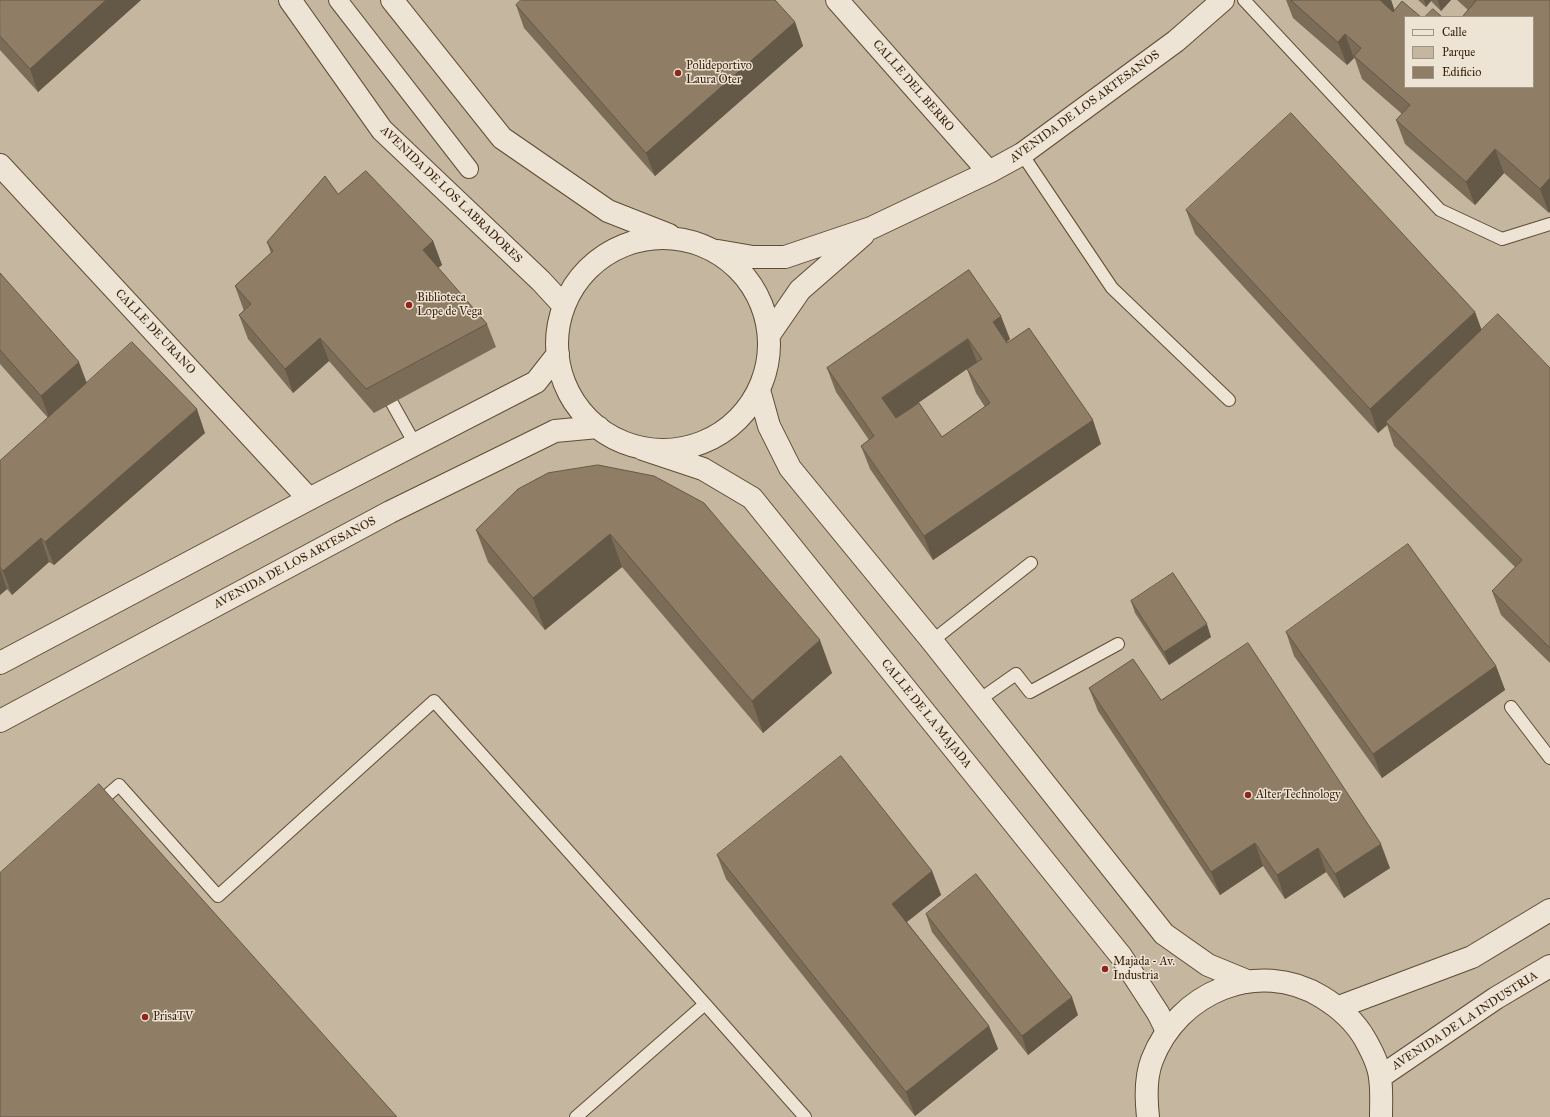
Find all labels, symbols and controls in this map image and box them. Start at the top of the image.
legend [1404,16,1534,88]
text: Calle [1442,25,1467,39]
street label: CALLE DEL BERRO [869,37,957,135]
text: Parque [1442,45,1475,59]
street label: AVENIDA DE LOS ARTESANOS [1007,48,1163,166]
place label: Polideportivo Laura Oter [686,59,752,87]
text: Edificio [1442,65,1481,79]
marker: Polideportivo Laura Oter [673,68,683,78]
street label: AVENIDA DE LOS LABRADORES [377,123,525,267]
street label: CALLE DE URANO [112,287,198,377]
place label: Biblioteca Lope de Vega [417,291,482,319]
marker: Biblioteca Lope de Vega [404,300,414,310]
street label: AVENIDA DE LOS ARTESANOS [211,514,379,612]
street label: CALLE DE LA MAJADA [878,657,974,771]
place label: Alter Technology [1256,788,1341,802]
marker: Alter Technology [1243,790,1253,800]
place label: Majada - Av. Industria [1113,955,1175,983]
marker: Majada - Av. Industria [1100,964,1110,974]
street label: AVENIDA DE LA INDUSTRIA [1390,969,1540,1073]
place label: PrisaTV [153,1010,193,1024]
marker: PrisaTV [140,1012,150,1022]

